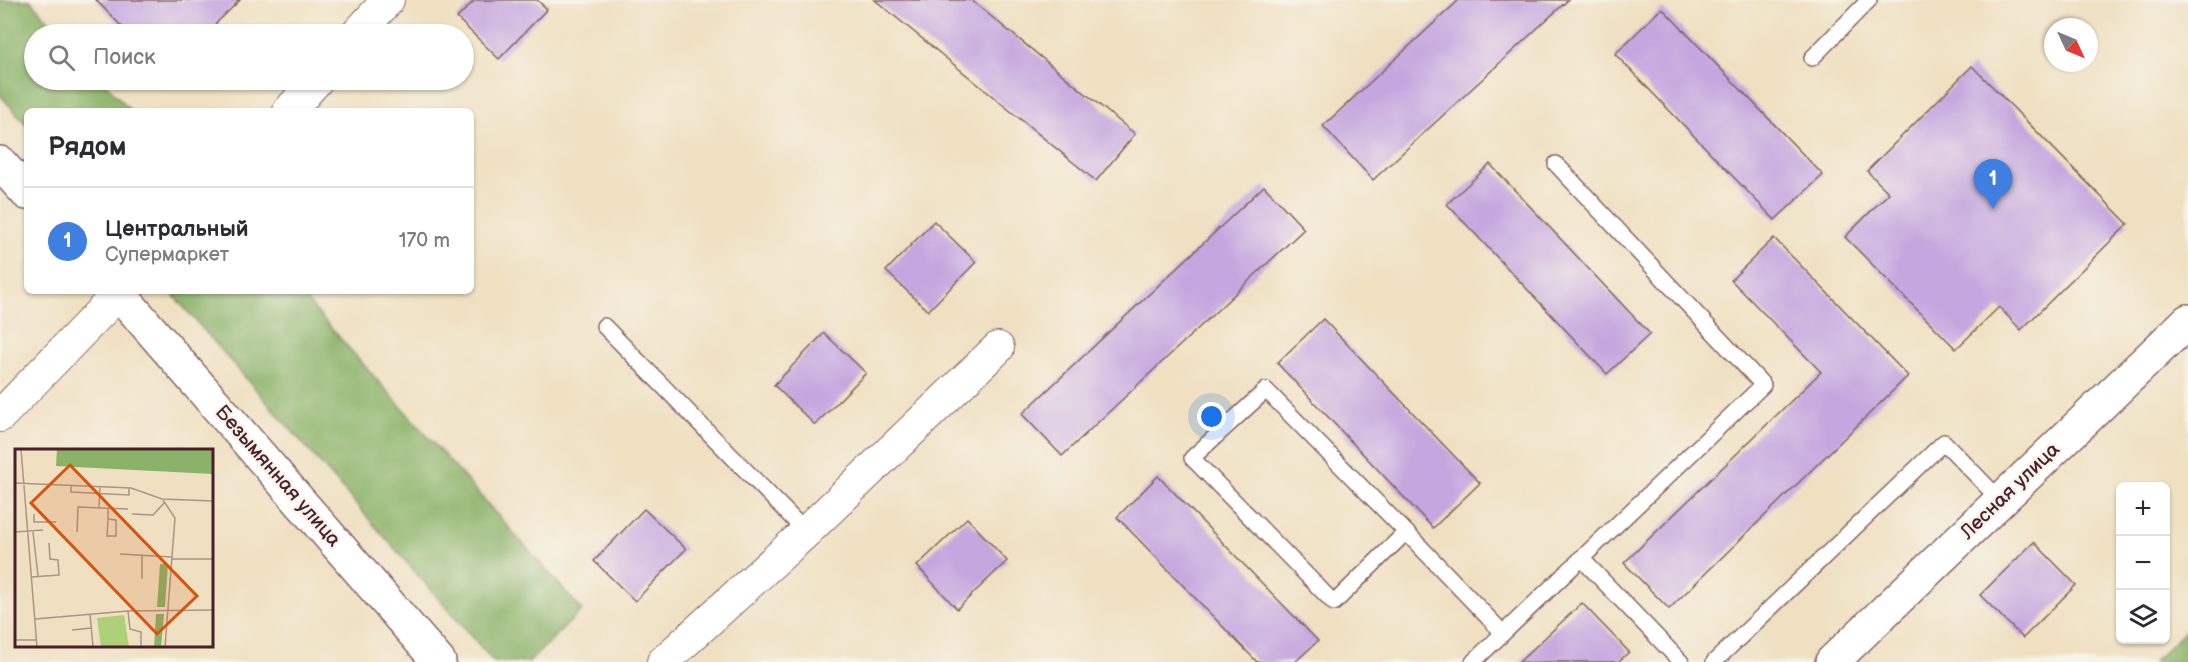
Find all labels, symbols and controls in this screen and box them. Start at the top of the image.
north arrow [2044,18,2098,72]
search box [24,24,474,90]
icon: search [45,41,78,74]
text: Поиск [93,44,156,71]
text: Рядом [48,132,126,163]
pin: 1 [1974,160,2012,209]
text: Центральный [105,216,249,243]
text: 1 [63,229,72,253]
text: 170 m [399,229,450,253]
text: Супермаркет [105,243,229,267]
street label: Безымянная улица [210,400,346,552]
your location [1197,402,1226,431]
street label: Лесная улица [1955,438,2065,545]
inset map [15,449,213,647]
map controls [2116,482,2170,644]
button: + [2116,482,2170,536]
button: − [2116,536,2170,590]
button: layers [2116,590,2170,644]

